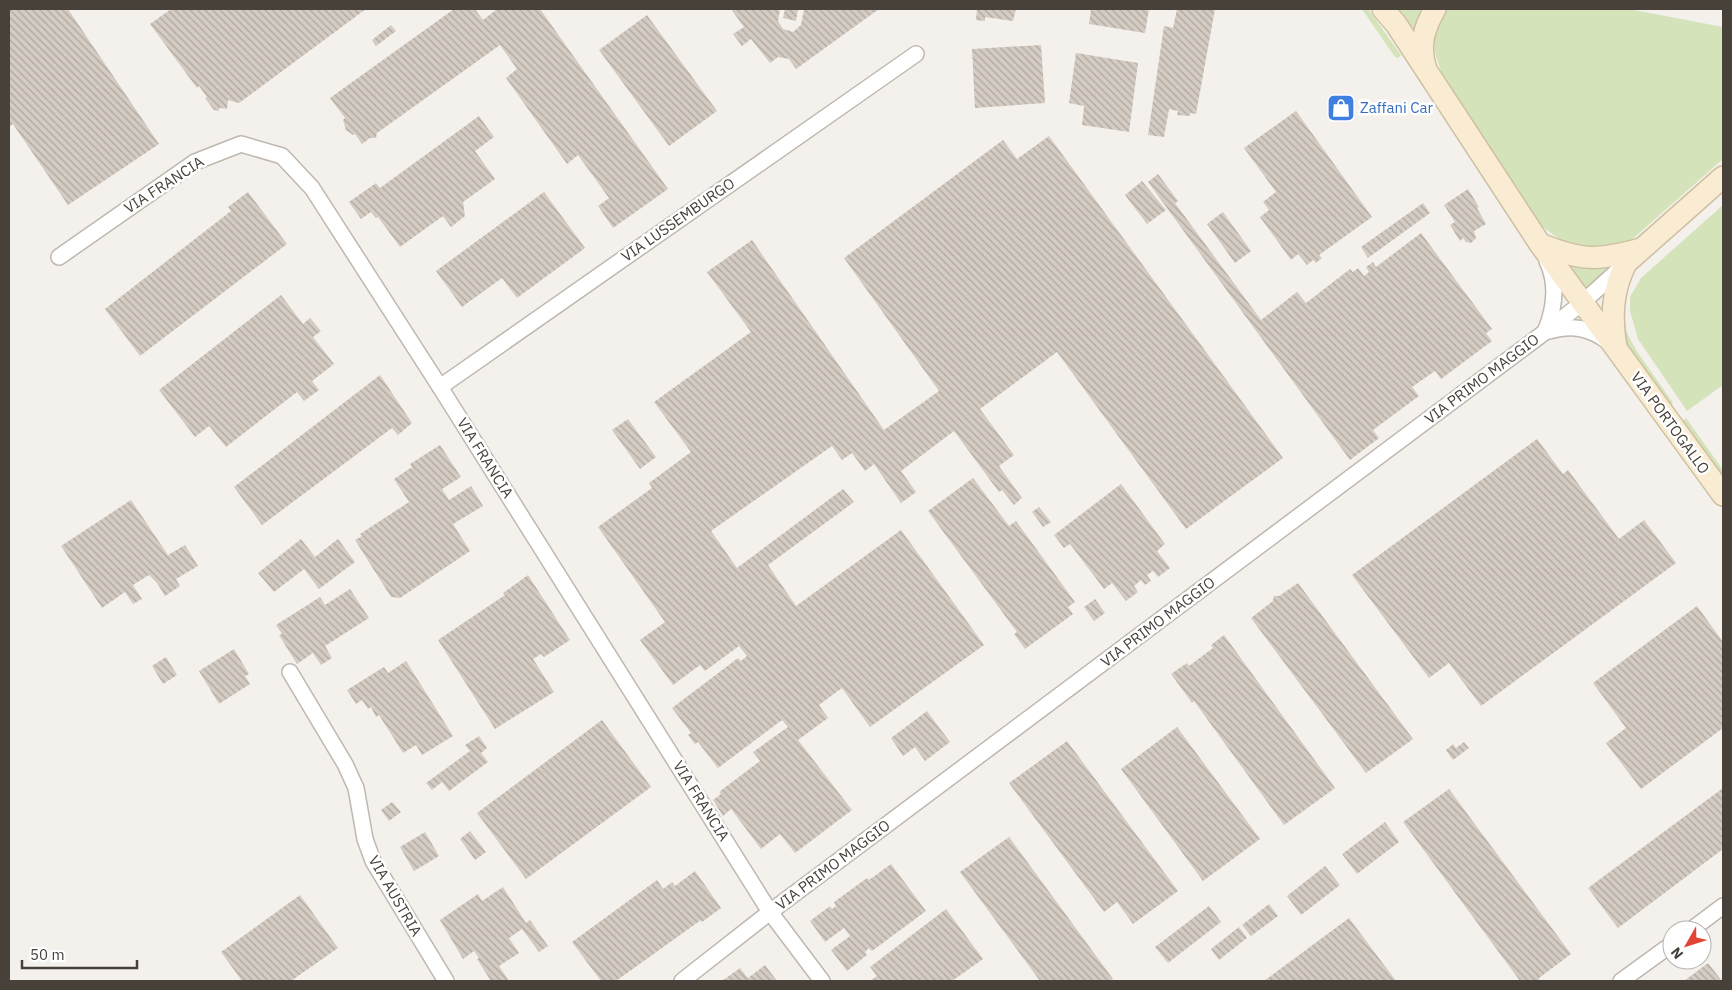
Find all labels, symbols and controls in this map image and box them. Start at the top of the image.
shop icon: Zaffani Car [1326,93,1356,123]
place label: Zaffani Car [1360,98,1434,117]
street label: VIA FRANCIA [120,152,208,217]
street label: VIA LUSSEMBURGO [617,173,738,266]
street label: VIA PRIMO MAGGIO [1421,329,1543,428]
street label: VIA PORTOGALLO [1627,368,1714,477]
street label: VIA FRANCIA [453,414,518,502]
street label: VIA PRIMO MAGGIO [1097,572,1219,671]
street label: VIA FRANCIA [669,757,734,845]
street label: VIA PRIMO MAGGIO [772,815,894,914]
street label: VIA AUSTRIA [365,852,426,940]
north arrow [1662,920,1712,970]
scale bar [22,938,138,970]
text: N [1667,944,1687,963]
text: 50 m [30,945,65,964]

